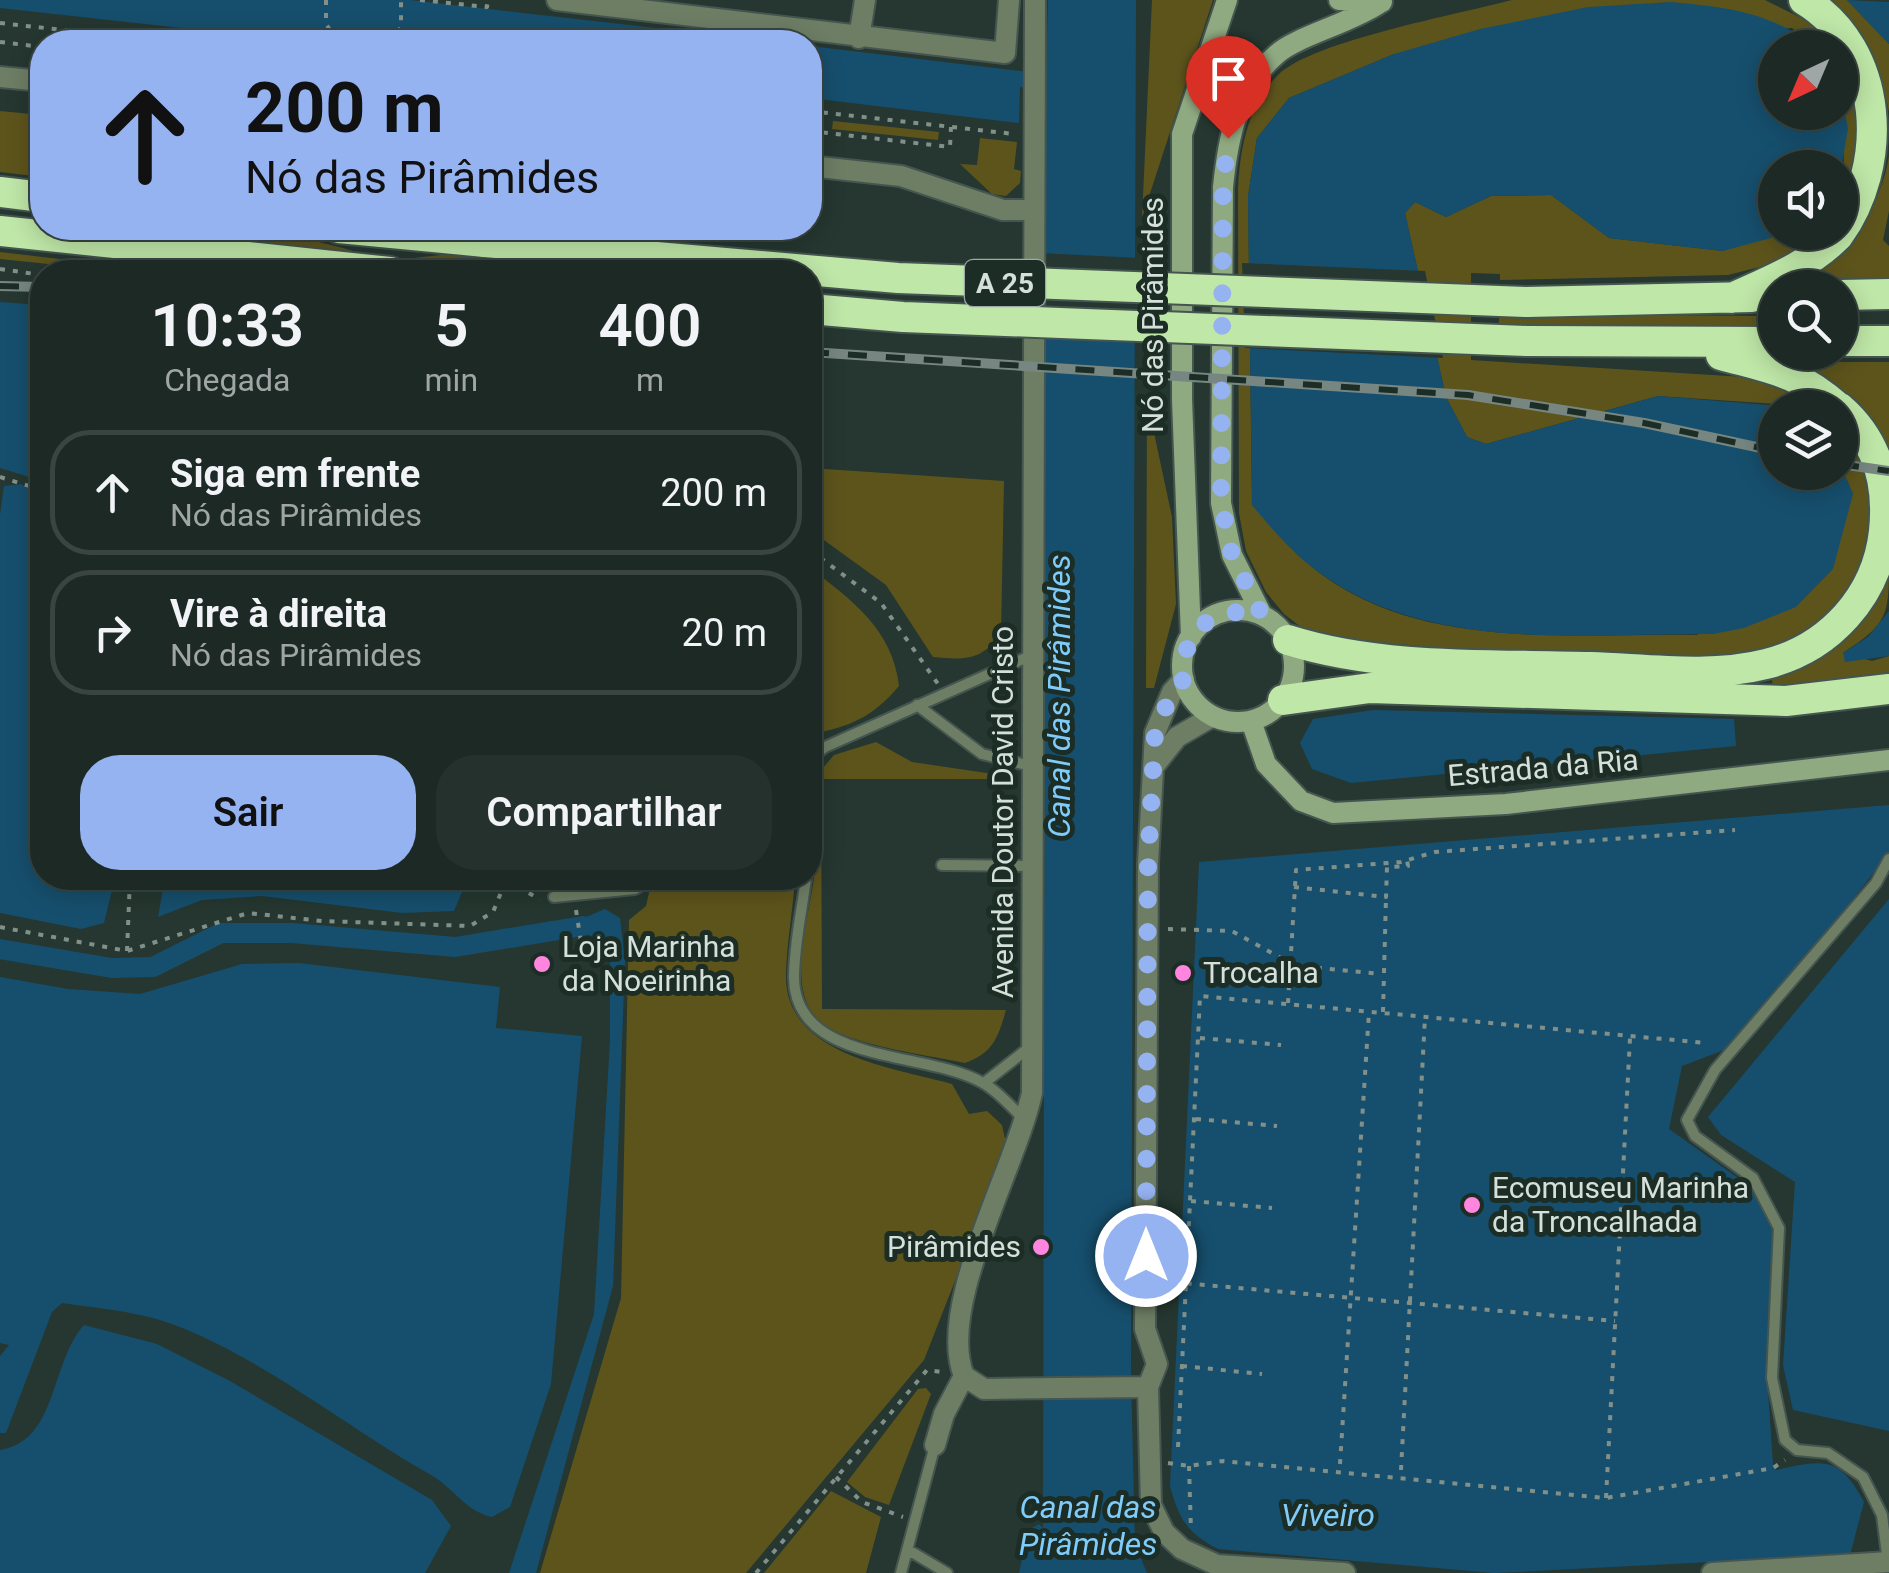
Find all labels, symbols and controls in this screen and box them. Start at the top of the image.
north arrow [1758,30,1858,130]
map controls [1758,30,1858,490]
pin [1186,36,1271,139]
icon: arrive [1201,51,1256,106]
text: 200 m [245,67,444,149]
icon: ahead [80,70,210,200]
button: sound [1758,150,1858,250]
text: Nó das Pirâmides [245,151,599,204]
street label: Nó das Pirâmides [1135,197,1170,433]
road number: A 25 [965,260,1045,306]
button: search [1758,270,1858,370]
text: 10:33 [151,290,304,361]
text: 5 [434,290,468,361]
text: 400 [599,290,701,361]
text: Chegada [164,361,290,399]
text: min [425,361,478,399]
text: m [636,361,664,399]
button: layers [1758,390,1858,490]
text: Siga em frente [170,452,420,496]
icon: ahead [85,465,140,520]
text: 200 m [660,471,767,515]
text: Nó das Pirâmides [170,496,422,534]
water label: Canal das Pirâmides [1040,554,1078,838]
text: Vire à direita [170,592,387,636]
icon: right [85,605,140,660]
text: 20 m [682,611,767,655]
street label: Avenida Doutor David Cristo [985,626,1020,998]
text: Nó das Pirâmides [170,636,422,674]
street label: Estrada da Ria [1446,742,1640,793]
button: Sair [80,755,416,870]
button: Compartilhar [436,755,772,870]
place label: Loja Marinha da Noeirinha [562,929,736,998]
marker: Loja Marinha da Noeirinha [531,953,553,975]
place label: Trocalha [1203,955,1319,990]
marker: Trocalha [1172,962,1194,984]
place label: Ecomuseu Marinha da Troncalhada [1492,1170,1749,1239]
marker: Ecomuseu Marinha da Troncalhada [1461,1194,1483,1216]
position arrow [1094,1204,1198,1308]
place label: Pirâmides [887,1229,1021,1264]
marker: Pirâmides [1030,1236,1052,1258]
water label: Canal das Pirâmides [1019,1488,1157,1563]
water label: Viveiro [1281,1496,1375,1534]

